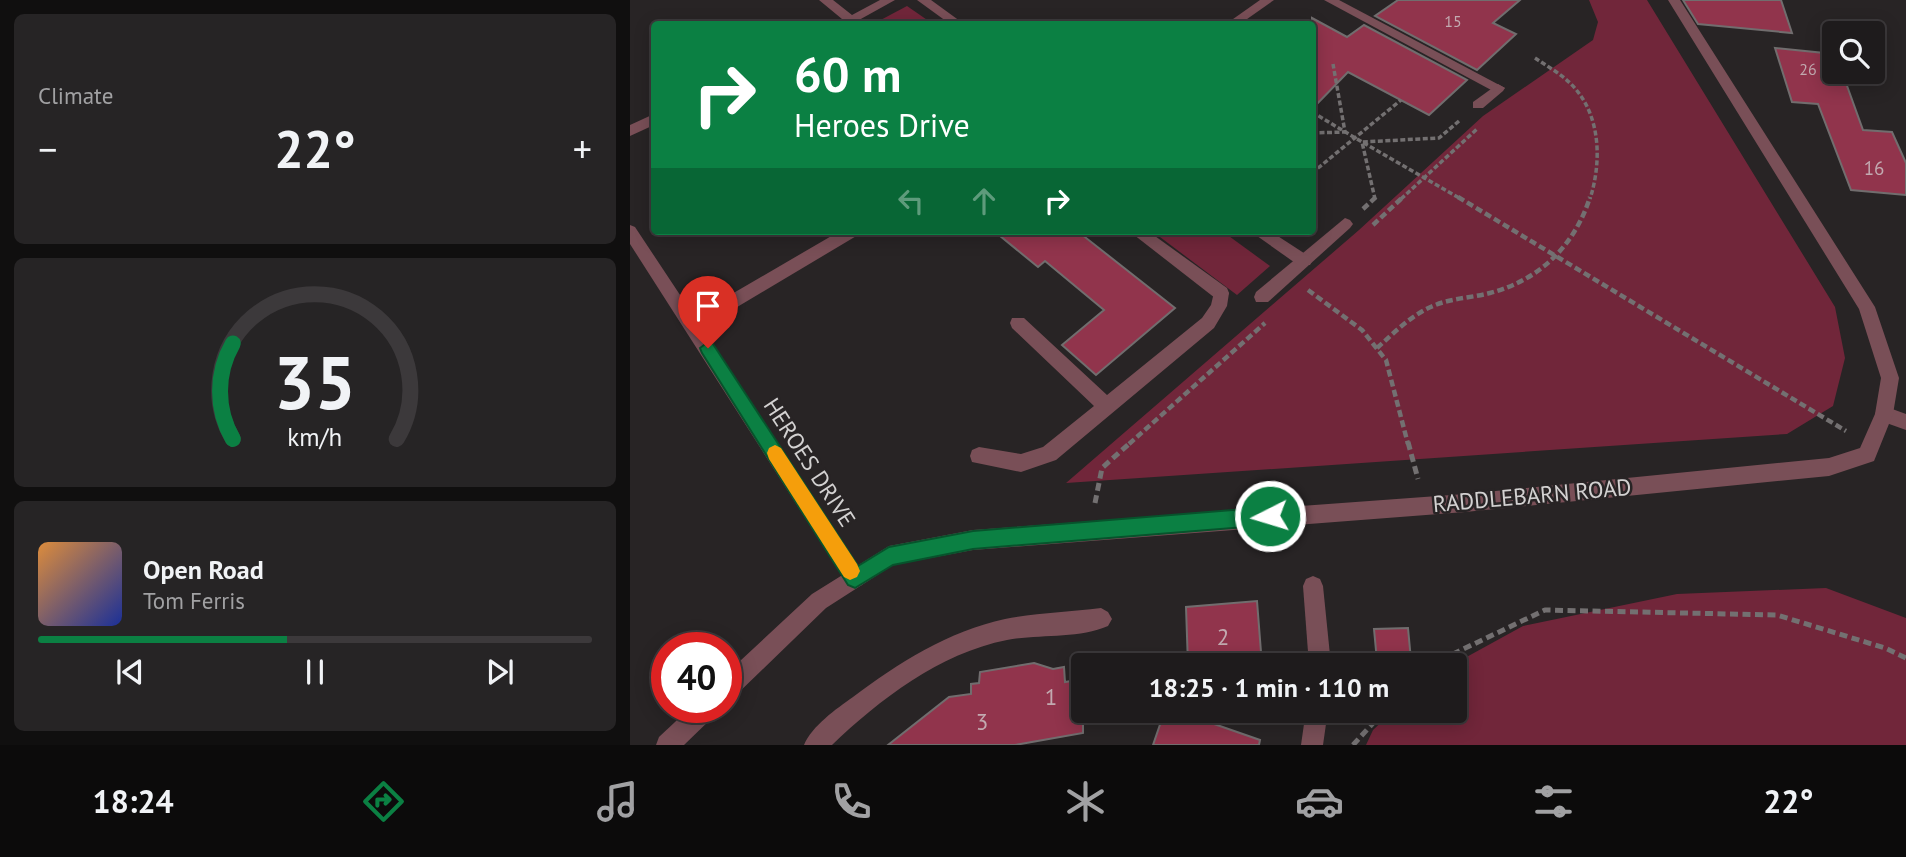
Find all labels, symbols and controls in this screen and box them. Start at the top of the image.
house number: 15 [1444,11,1462,31]
map controls [1822,21,1885,84]
button: search [1822,21,1885,84]
text: 60 m [794,42,901,106]
icon: right [679,49,770,140]
house number: 26 [1799,59,1817,79]
text: Climate [38,81,113,110]
text: Heroes Drive [794,104,970,146]
text: 22° [274,115,356,182]
text: − [38,124,57,173]
text: + [573,124,592,173]
house number: 16 [1864,156,1884,180]
icon: left [892,182,930,220]
icon: ahead [965,182,1003,220]
icon: right [1038,182,1076,220]
pin [678,276,738,348]
icon: arrive [689,287,727,325]
text: 35 [274,335,356,429]
street label: HEROES DRIVE [758,392,862,532]
text: km/h [288,420,342,452]
street label: RADDLEBARN ROAD [1431,472,1633,518]
position arrow [1233,479,1307,553]
text: Open Road [143,553,264,586]
text: Tom Ferris [143,586,245,615]
house number: 2 [1217,622,1229,651]
speed limit sign: 40 [651,632,742,723]
icon: previous [111,653,149,691]
icon: pause [296,653,334,691]
icon: next [481,653,519,691]
text: 18:25 · 1 min · 110 m [1149,671,1389,704]
house number: 1 [1045,682,1057,711]
house number: 3 [976,707,988,736]
icon: directions [359,777,408,826]
icon: music [593,777,642,826]
icon: phone [827,777,876,826]
icon: climate [1061,777,1110,826]
icon: car [1295,777,1344,826]
icon: filters [1529,777,1578,826]
text: 18:24 [93,780,174,822]
text: 22° [1763,780,1813,822]

